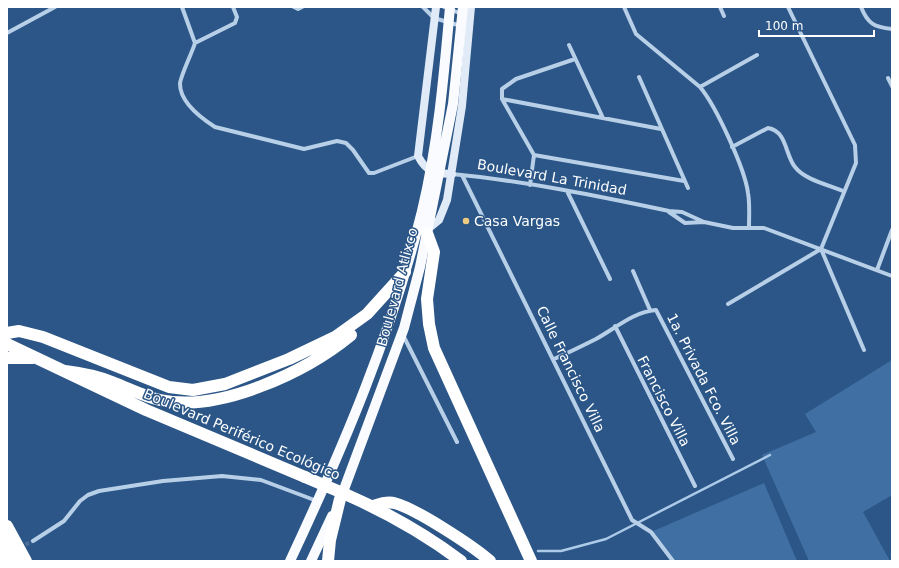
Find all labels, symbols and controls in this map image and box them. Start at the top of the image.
scale bar [759,12,874,38]
text: 100 m [765,19,803,33]
street label: Boulevard La Trinidad [476,156,628,198]
place label: Casa Vargas [474,213,560,229]
marker: Casa Vargas [461,216,471,226]
street label: Boulevard Atlixco [373,226,421,348]
street label: Calle Francisco Villa [533,303,609,435]
street label: 1a. Privada Fco. Villa [664,311,744,447]
street label: Francisco Villa [634,353,694,449]
street label: Boulevard Periférico Ecológico [141,385,343,483]

